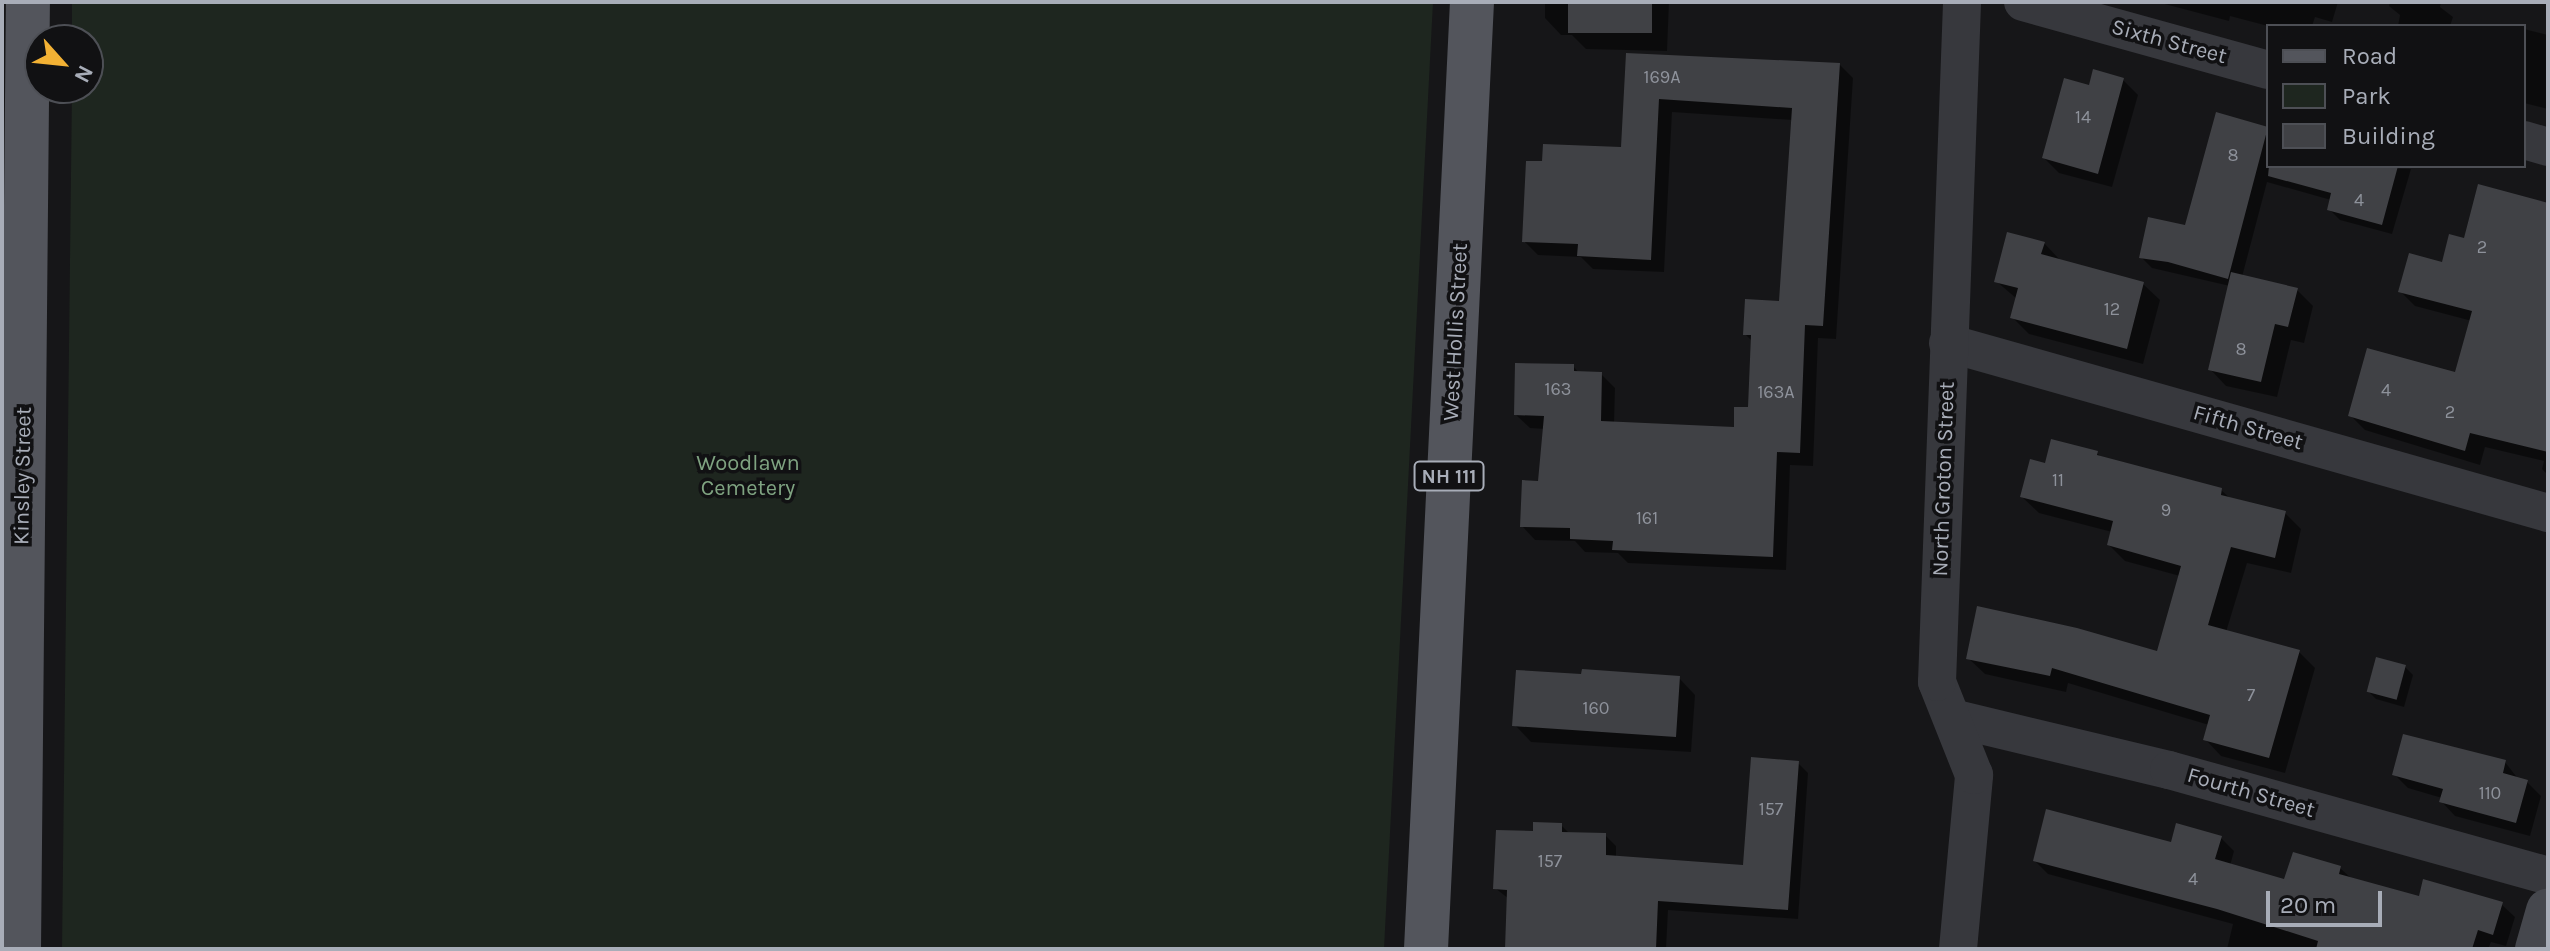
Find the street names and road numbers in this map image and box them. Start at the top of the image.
street label: Sixth Street [2108,14,2230,70]
street label: West Hollis Street [1438,242,1474,422]
street label: North Groton Street [1927,381,1961,577]
street label: Fifth Street [2190,400,2306,456]
street label: Kinsley Street [9,407,37,545]
road number: NH 111 [1413,460,1485,492]
street label: Fourth Street [2184,762,2318,824]

